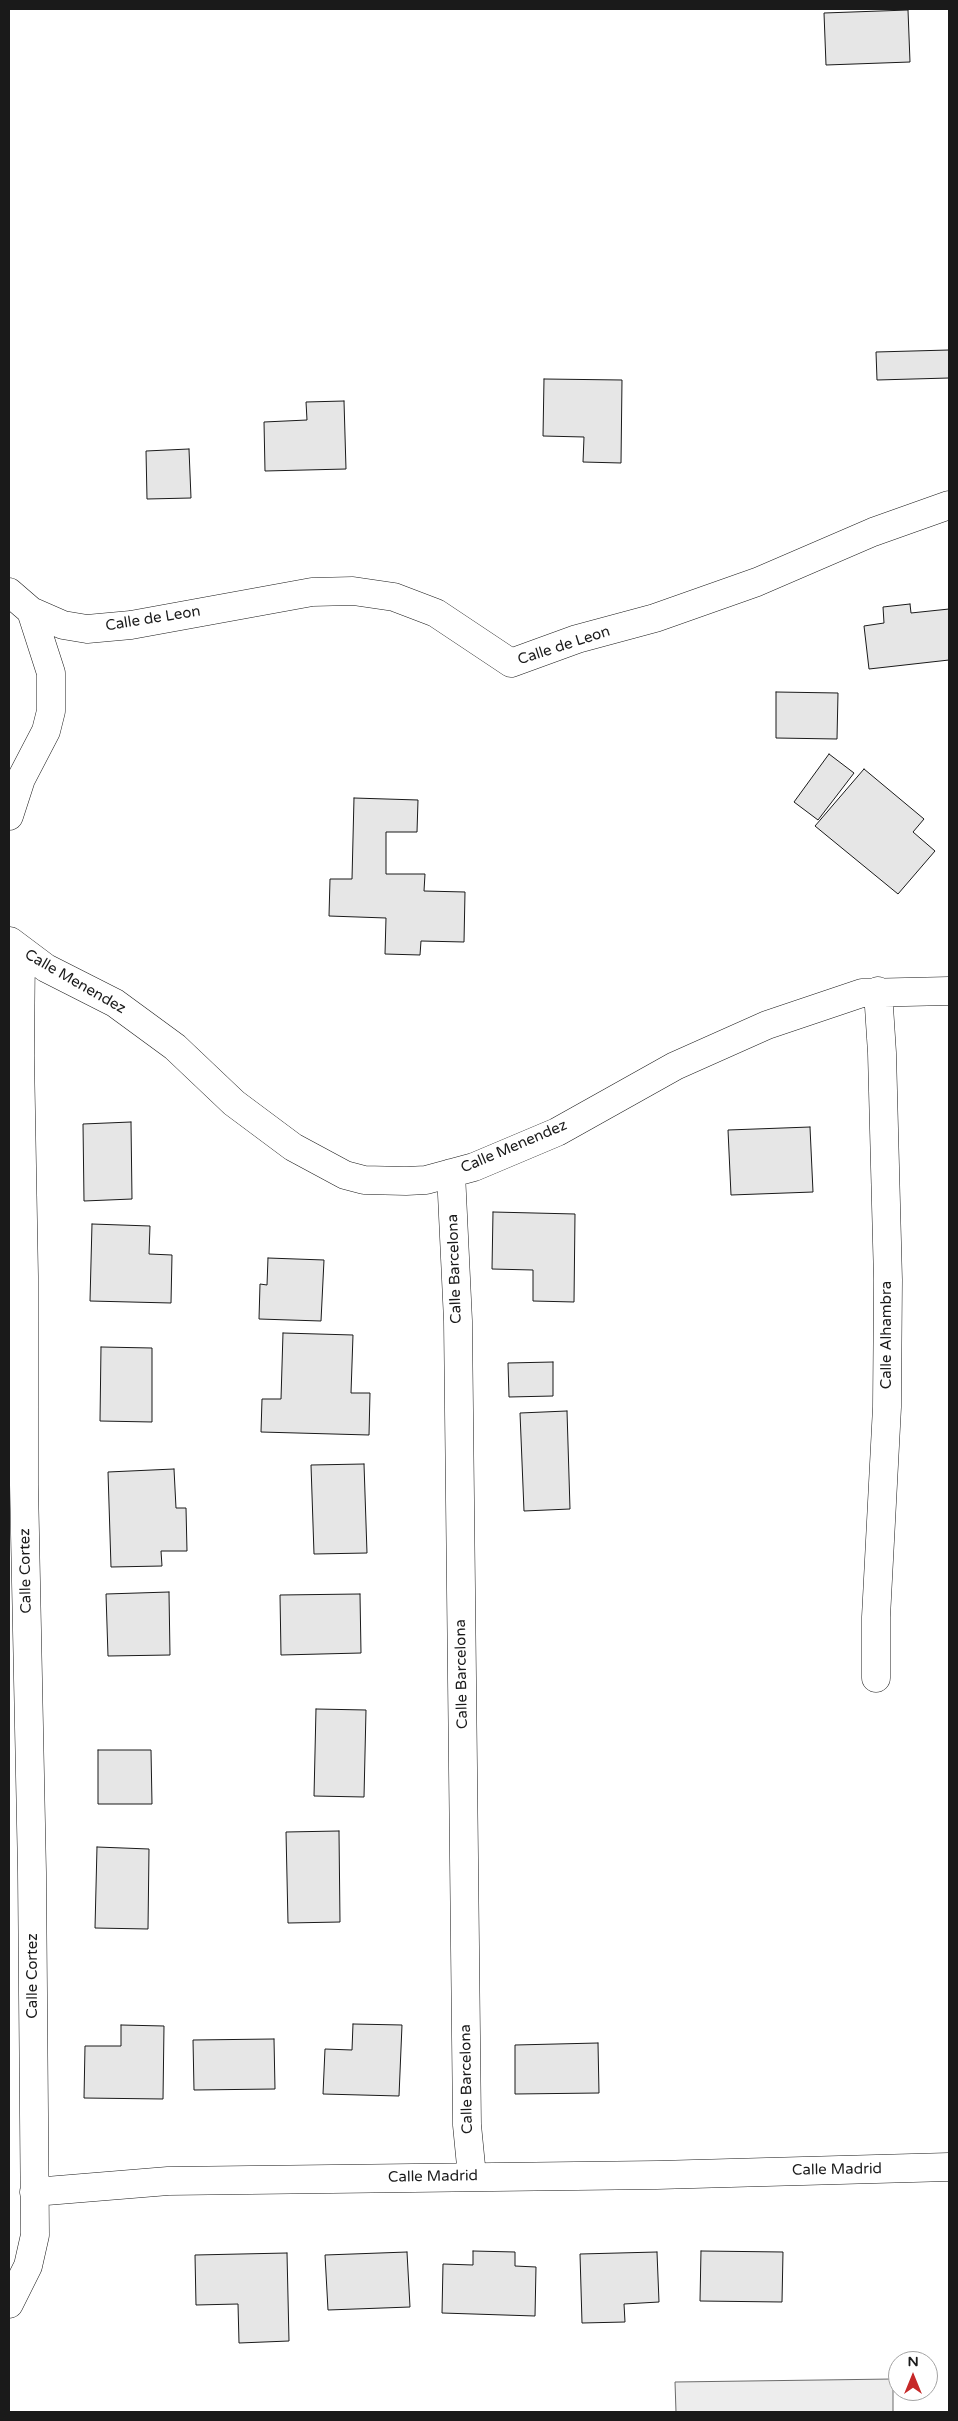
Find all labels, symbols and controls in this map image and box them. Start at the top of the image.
street label: Calle de Leon [104,603,202,635]
street label: Calle de Leon [516,623,612,669]
street label: Calle Menendez [21,946,129,1018]
street label: Calle Menendez [458,1117,570,1177]
street label: Calle Barcelona [444,1214,466,1324]
street label: Calle Alhambra [878,1281,896,1389]
street label: Calle Cortez [16,1528,36,1614]
street label: Calle Barcelona [452,1619,472,1729]
street label: Calle Cortez [24,1933,42,2019]
street label: Calle Barcelona [457,2024,477,2134]
street label: Calle Madrid [792,2160,882,2180]
street label: Calle Madrid [388,2167,478,2187]
north arrow [888,2351,938,2401]
text: N [907,2353,919,2370]

